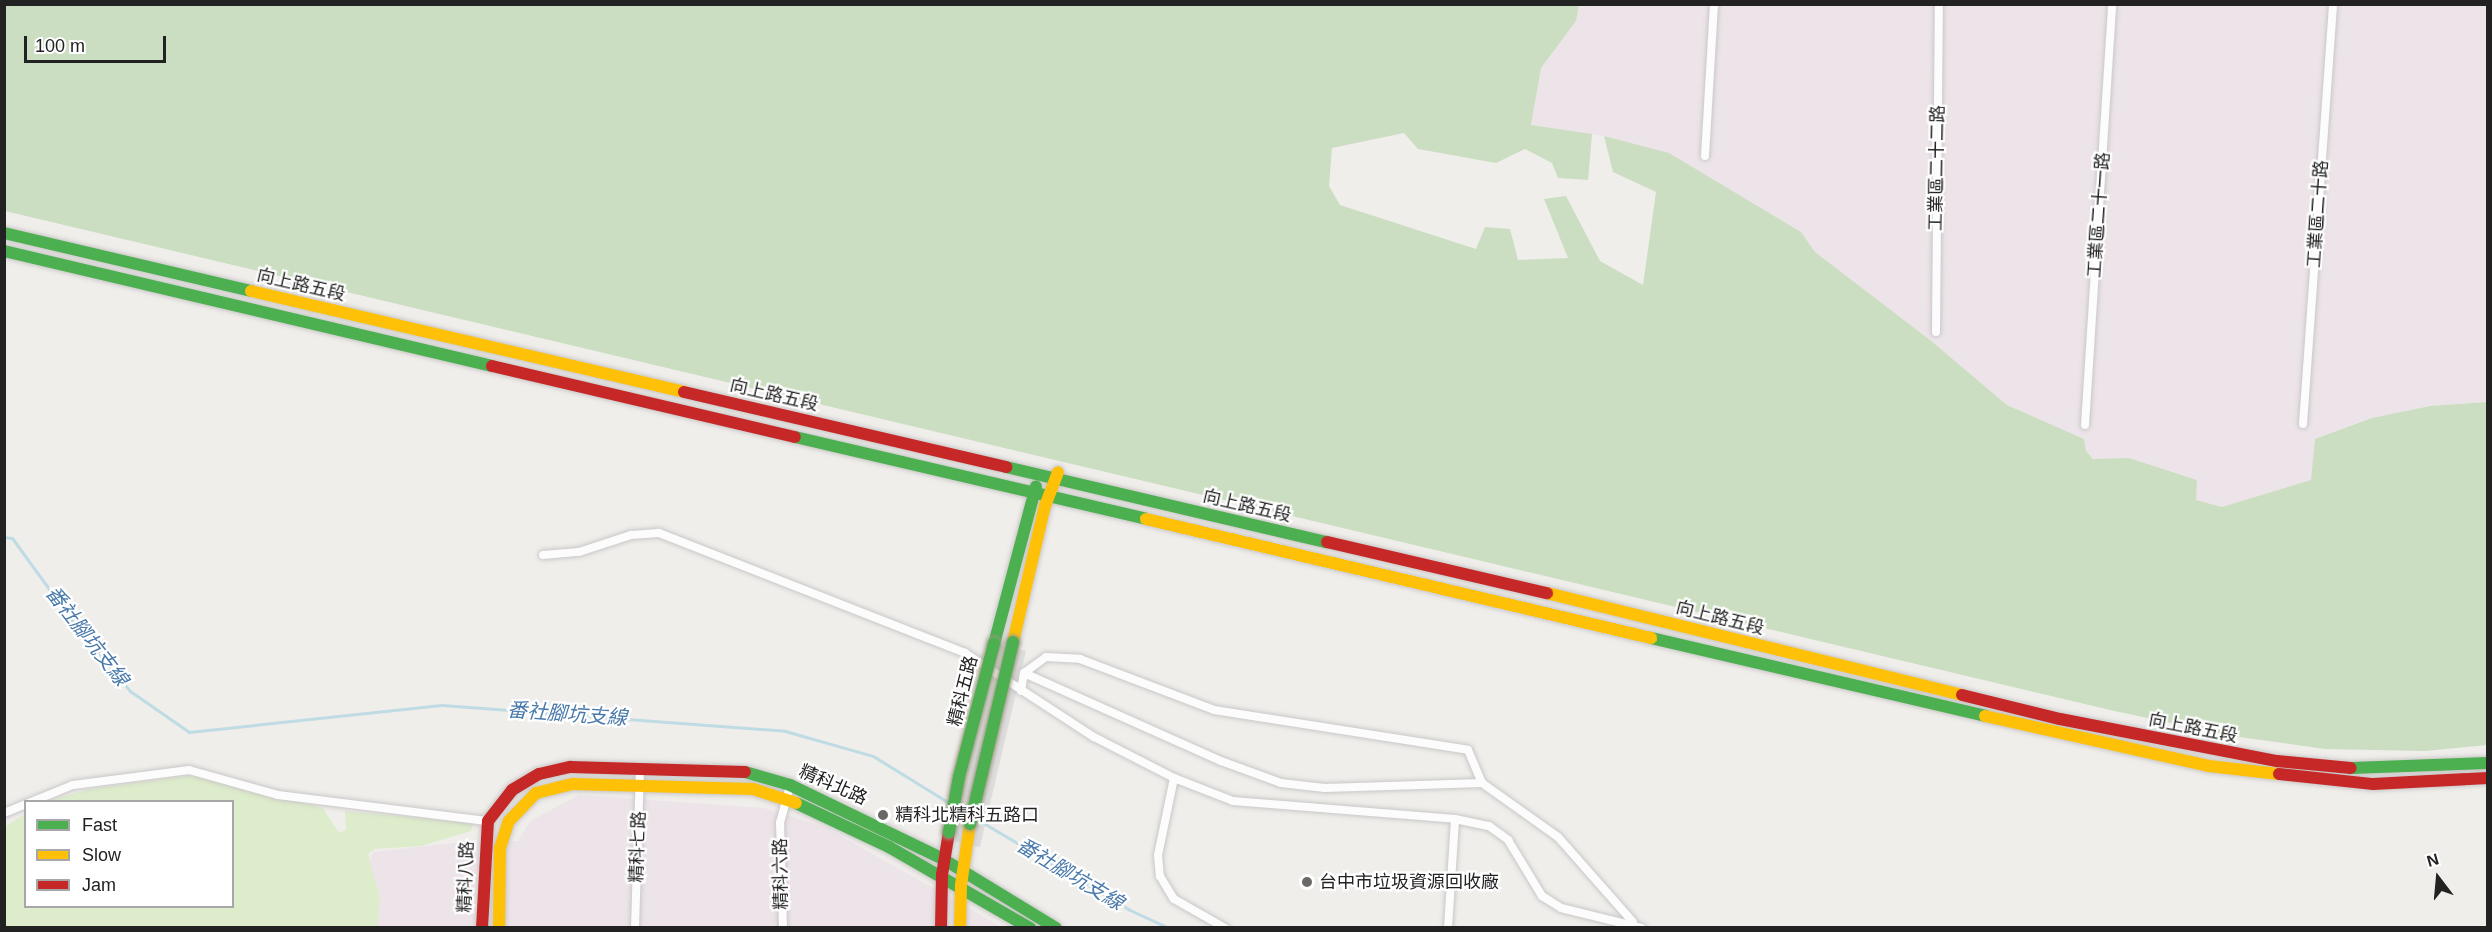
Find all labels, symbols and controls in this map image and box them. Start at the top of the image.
scale bar [27,24,170,62]
text: 100 m [35,36,85,56]
street label: 工業區二十二路 [1925,105,1949,231]
street label: 工業區二十一路 [2084,151,2114,279]
street label: 工業區二十路 [2303,159,2333,269]
street label: 向上路五段 [255,264,347,306]
street label: 向上路五段 [728,374,820,416]
street label: 向上路五段 [1201,485,1293,527]
water label: 番社腳坑支線 [41,581,133,691]
street label: 向上路五段 [1674,597,1766,639]
street label: 精科五路 [944,653,982,729]
water label: 番社腳坑支線 [506,698,628,730]
street label: 向上路五段 [2147,709,2239,747]
street label: 精科北路 [796,760,870,810]
legend [24,800,234,908]
place label: 精科北精科五路口 [895,804,1039,826]
marker: 精科北精科五路口 [876,808,890,822]
street label: 精科七路 [626,811,650,883]
text: Fast [82,815,117,835]
water label: 番社腳坑支線 [1012,833,1128,915]
street label: 精科六路 [770,838,792,910]
street label: 精科八路 [454,841,478,913]
text: Slow [82,845,121,865]
north arrow [2408,848,2468,908]
text: N [2425,850,2441,870]
place label: 台中市垃圾資源回收廠 [1319,871,1499,893]
text: Jam [82,875,116,895]
marker: 台中市垃圾資源回收廠 [1300,875,1314,889]

